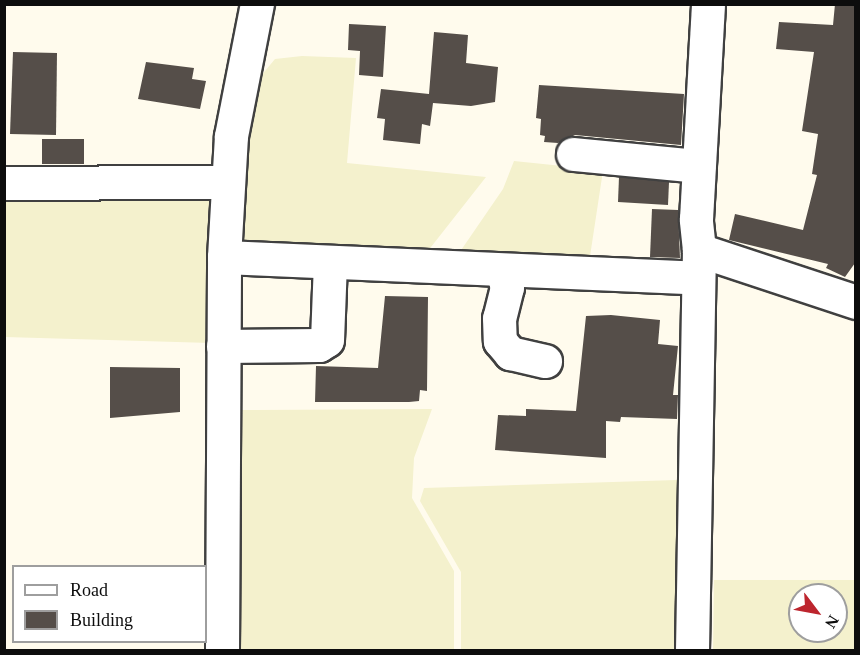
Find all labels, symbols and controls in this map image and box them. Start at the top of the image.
legend [12,565,207,643]
text: Road [70,580,108,600]
north arrow [788,583,848,643]
text: Building [70,610,133,630]
text: N [822,612,842,631]

